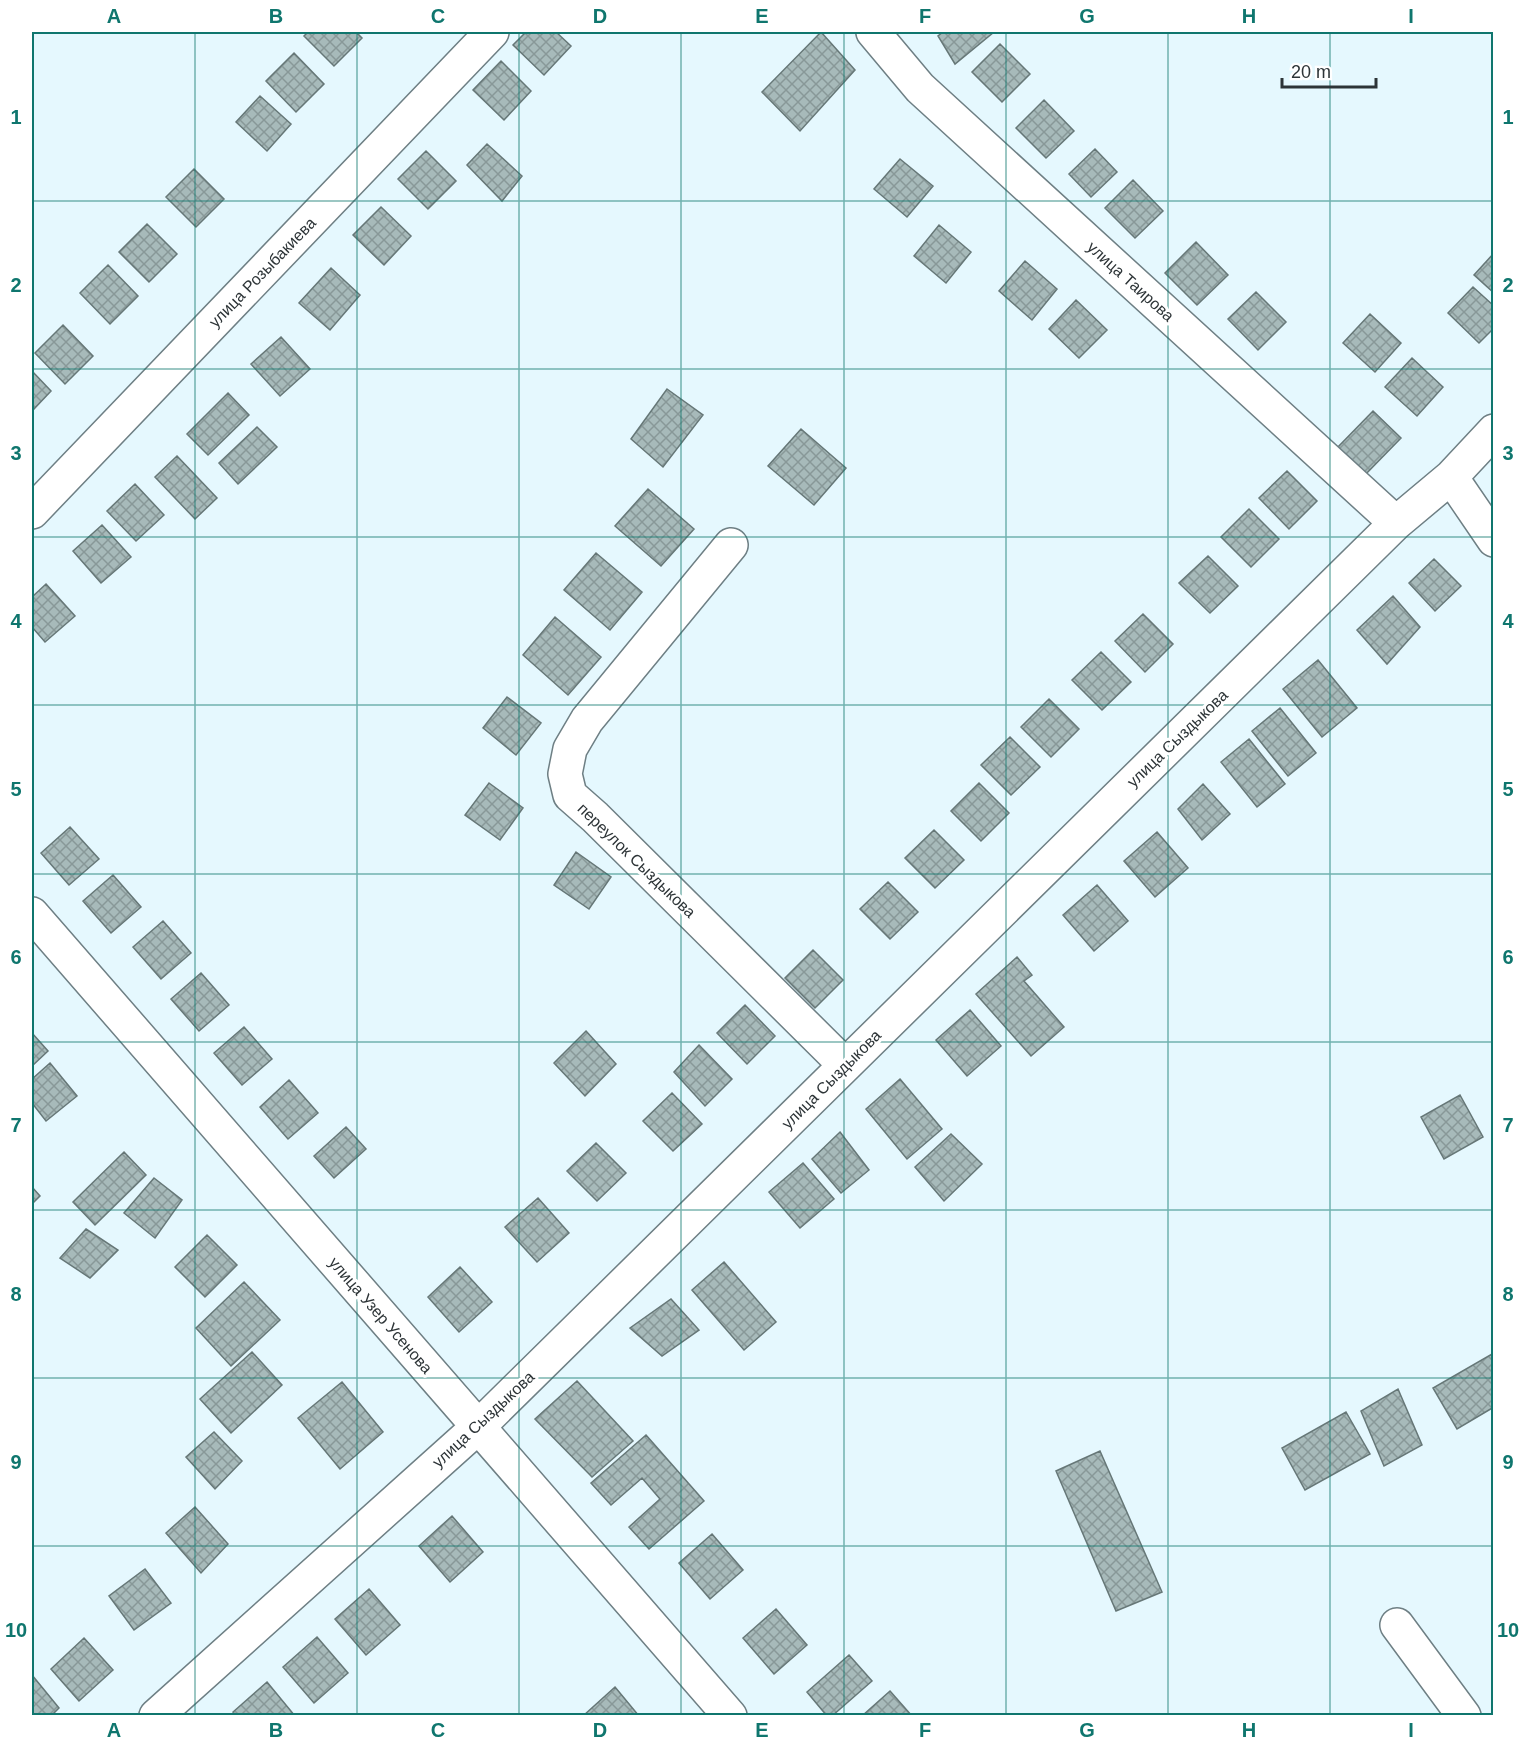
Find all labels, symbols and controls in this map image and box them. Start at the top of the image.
text: A [107,5,121,27]
text: B [269,5,283,27]
text: C [431,5,445,27]
text: D [593,5,607,27]
text: E [755,5,769,27]
text: F [919,5,931,27]
text: G [1079,5,1095,27]
text: H [1242,5,1256,27]
text: I [1408,5,1414,27]
scale bar [1282,51,1376,89]
text: 20 m [1291,62,1331,82]
text: 1 [10,106,22,128]
text: 1 [1502,106,1514,128]
street label: улица Розыбакиева [206,214,319,331]
street label: улица Таирова [1084,238,1177,325]
text: 2 [10,274,22,296]
text: 2 [1502,274,1514,296]
text: 3 [10,442,22,464]
text: 3 [1502,442,1514,464]
text: 4 [10,610,22,632]
text: 4 [1502,610,1514,632]
street label: улица Сыздыкова [1124,686,1231,791]
text: 5 [10,778,22,800]
text: 5 [1502,778,1514,800]
street label: переулок Сыздыкова [574,800,699,921]
text: 6 [10,946,22,968]
text: 6 [1502,946,1514,968]
street label: улица Сыздыкова [778,1026,884,1132]
text: 7 [10,1114,22,1136]
text: 7 [1502,1114,1514,1136]
street label: улица Узер Усенова [326,1254,436,1377]
text: 8 [10,1283,22,1305]
text: 8 [1502,1283,1514,1305]
street label: улица Сыздыкова [429,1368,538,1471]
text: 9 [10,1451,22,1473]
text: 9 [1502,1451,1514,1473]
text: 10 [5,1619,27,1641]
text: 10 [1497,1619,1519,1641]
text: A [107,1719,121,1741]
text: B [269,1719,283,1741]
text: C [431,1719,445,1741]
text: D [593,1719,607,1741]
text: E [755,1719,769,1741]
text: F [919,1719,931,1741]
text: G [1079,1719,1095,1741]
text: H [1242,1719,1256,1741]
text: I [1408,1719,1414,1741]

